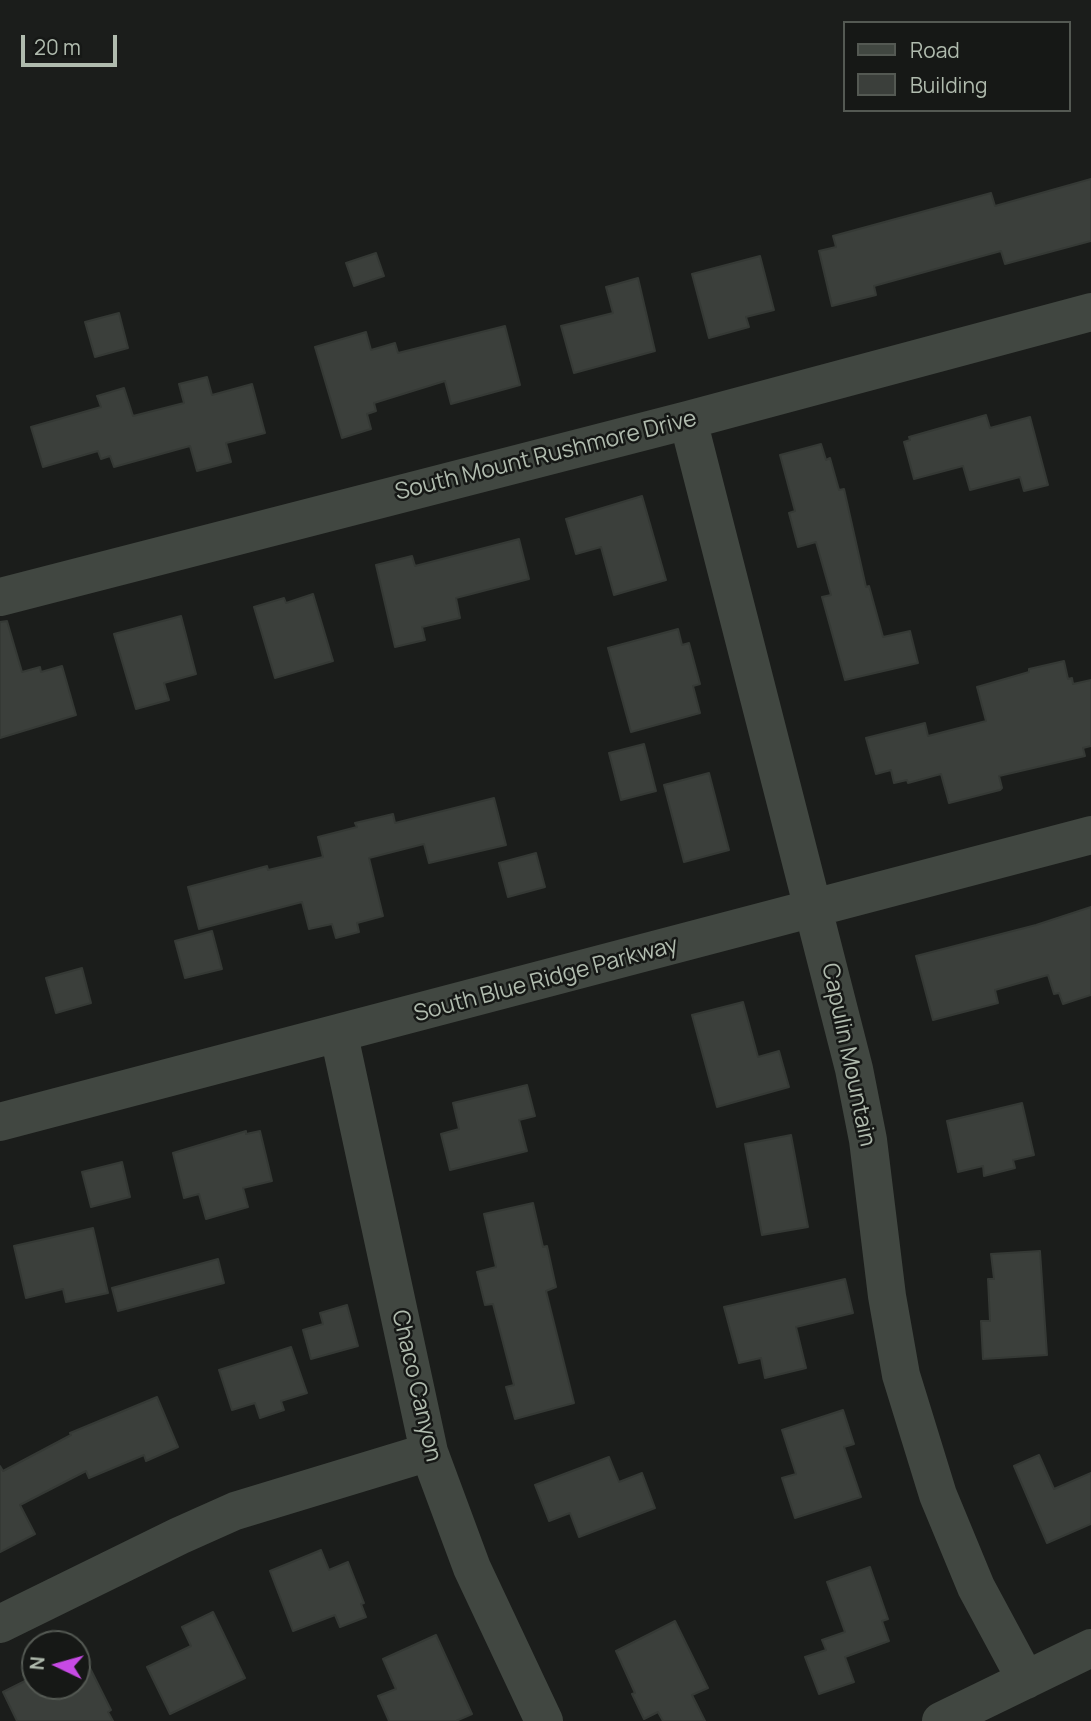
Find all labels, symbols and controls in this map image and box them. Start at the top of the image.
scale bar [24,21,121,65]
legend [842,21,1070,112]
text: 20 m [34,33,81,61]
text: Road [910,36,960,64]
text: Building [910,71,987,99]
street label: South Mount Rushmore Drive [392,405,700,507]
street label: South Blue Ridge Parkway [411,931,681,1029]
street label: Capulin Mountain [815,961,881,1149]
street label: Chaco Canyon [385,1307,447,1465]
north arrow [21,1630,91,1700]
text: N [24,1655,51,1671]

